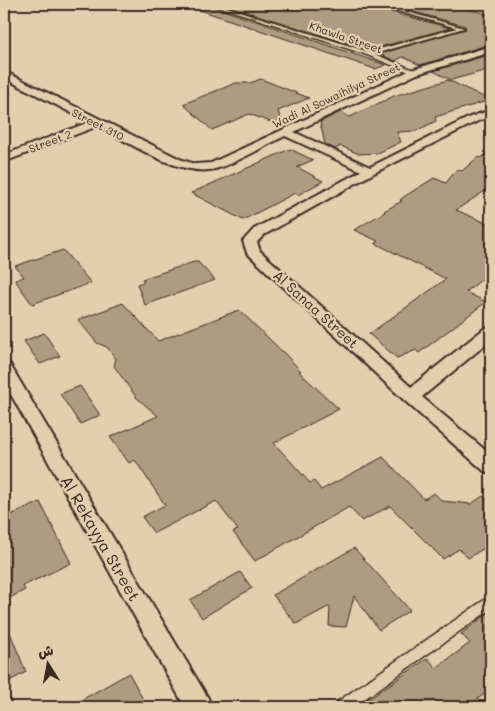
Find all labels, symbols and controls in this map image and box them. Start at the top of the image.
street label: Khawla Street [307,17,385,57]
street label: Wadi Al Sowaihilya Street [270,59,402,131]
street label: Street 310 [69,104,127,144]
street label: Street 2 [26,126,74,156]
street label: Al Sanaa Street [269,266,363,352]
street label: Al Rekayya Street [57,471,145,605]
north arrow [22,638,72,688]
text: ش [36,640,55,662]

